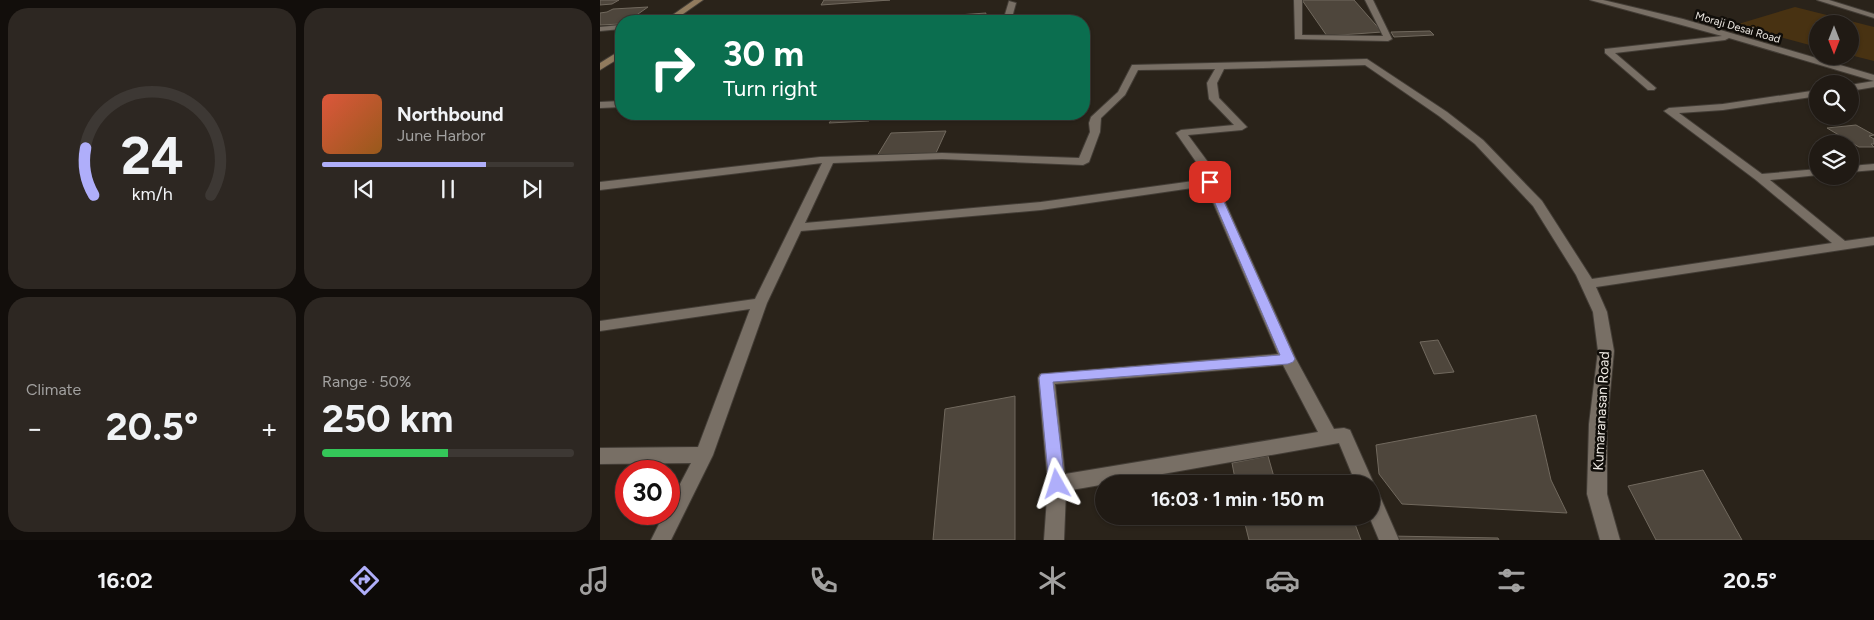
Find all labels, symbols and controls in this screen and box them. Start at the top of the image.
street label: Moraji Desai Road [1694,9,1782,46]
north arrow [1809,15,1859,65]
map controls [1809,15,1859,185]
text: 30 m [723,33,804,75]
icon: right [640,35,705,100]
text: Turn right [723,75,818,102]
button: search [1809,75,1859,125]
text: Northbound [397,103,504,126]
text: 24 [120,125,184,187]
text: June Harbor [397,126,485,145]
button: layers [1809,135,1859,185]
pin [1189,161,1231,203]
icon: arrive [1196,168,1224,196]
icon: previous [350,175,378,203]
icon: pause [434,175,462,203]
icon: next [518,175,546,203]
text: km/h [132,183,172,204]
street label: Kumaranasan Road [1590,351,1613,471]
text: Range · 50% [322,372,411,391]
text: Climate [26,380,81,399]
text: 250 km [322,396,453,442]
text: 20.5° [106,404,198,450]
text: − [26,411,43,445]
text: + [261,411,278,445]
position arrow [1030,457,1082,509]
speed limit sign: 30 [615,460,680,525]
text: 16:03 · 1 min · 150 m [1151,488,1324,511]
icon: directions [347,563,382,598]
icon: music [577,563,612,598]
icon: phone [806,563,841,598]
icon: climate [1035,563,1070,598]
icon: car [1265,563,1300,598]
icon: filters [1494,563,1529,598]
text: 16:02 [97,567,153,594]
text: 20.5° [1723,567,1777,594]

